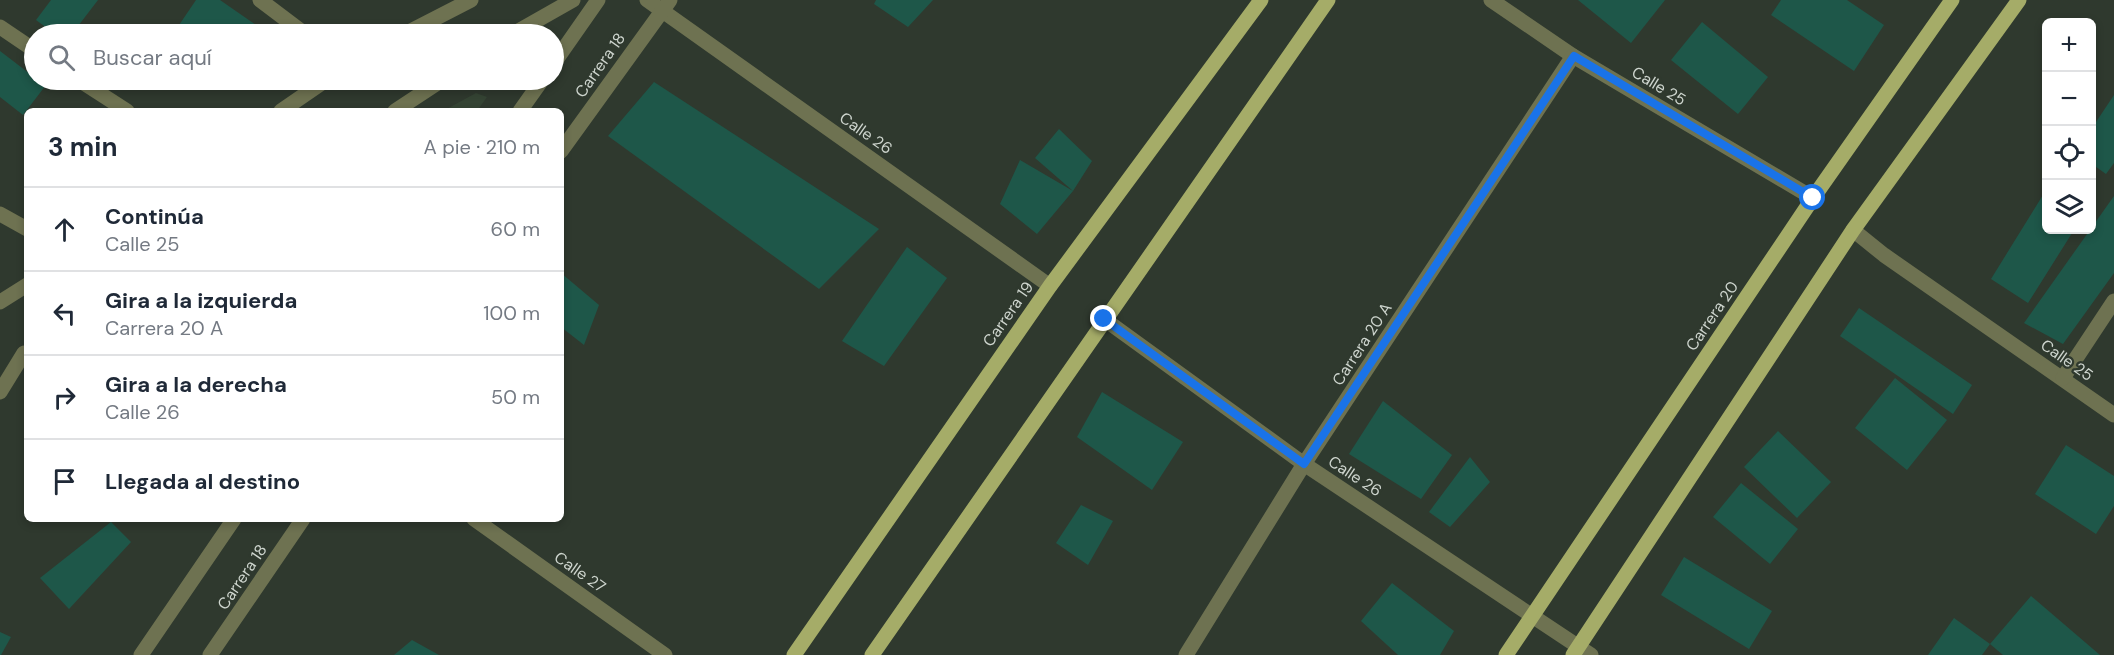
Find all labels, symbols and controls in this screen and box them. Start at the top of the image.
map controls [2042,18,2096,234]
button: + [2042,18,2096,72]
search box [24,24,564,90]
street label: Carrera 18 [570,29,630,101]
icon: search [45,41,78,74]
text: Buscar aquí [93,43,212,72]
street label: Calle 25 [1628,62,1690,110]
button: − [2042,72,2096,126]
street label: Calle 26 [835,107,897,159]
button: locate [2042,126,2096,180]
text: 3 min [48,130,117,164]
text: A pie · 210 m [424,134,540,160]
button: layers [2042,180,2096,234]
route start [1799,184,1825,210]
text: Continúa [105,202,204,231]
icon: ahead [48,213,81,246]
text: 60 m [491,216,540,242]
text: Calle 25 [105,231,180,257]
street label: Carrera 19 [978,277,1038,351]
street label: Carrera 20 [1681,277,1743,355]
text: Gira a la izquierda [105,286,297,315]
icon: left [48,297,81,330]
street label: Carrera 20 A [1327,298,1397,389]
text: 100 m [483,300,540,326]
route end [1090,305,1116,331]
text: Carrera 20 A [105,315,223,341]
street label: Calle 25 [2037,334,2097,386]
text: Gira a la derecha [105,370,287,399]
icon: right [48,381,81,414]
text: 50 m [491,384,540,410]
text: Calle 26 [105,399,180,425]
street label: Calle 26 [1324,451,1386,501]
icon: arrive [48,465,81,498]
text: Llegada al destino [105,467,300,496]
street label: Carrera 18 [212,540,272,614]
street label: Calle 27 [550,547,610,597]

